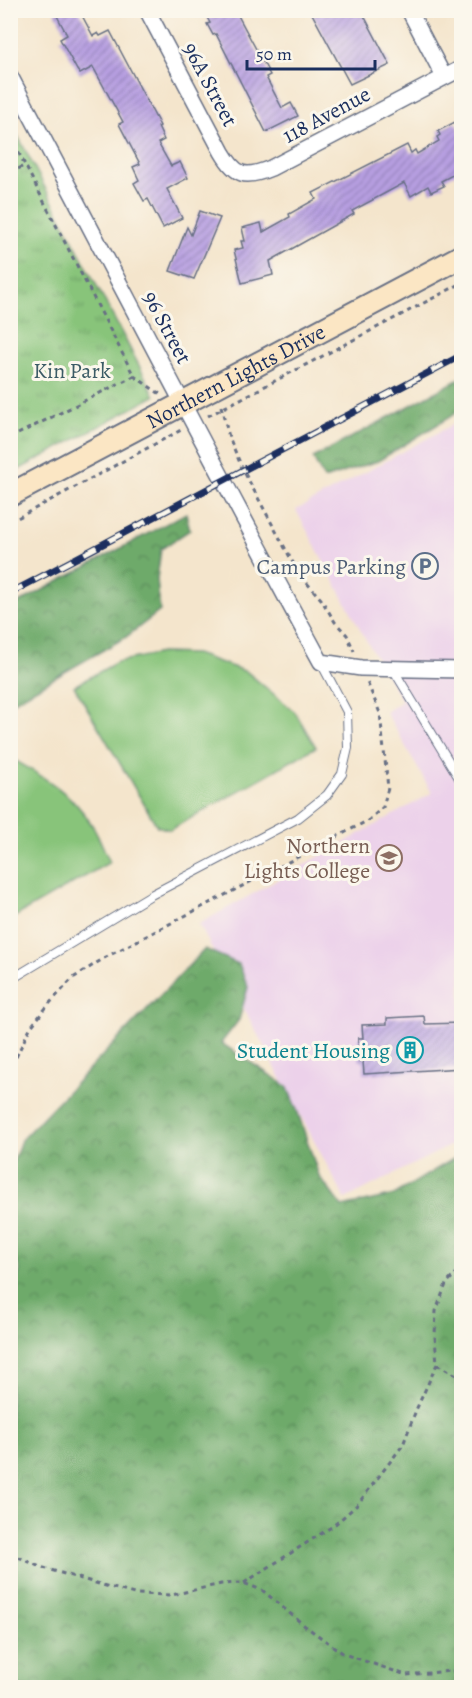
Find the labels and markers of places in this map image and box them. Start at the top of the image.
parking icon: Campus Parking [410,551,440,581]
place label: Campus Parking [256,552,406,582]
place label: Northern Lights College [244,831,370,886]
school or university icon: Northern Lights College [374,843,404,873]
building icon: Student Housing [395,1035,425,1065]
place label: Student Housing [237,1036,390,1066]

